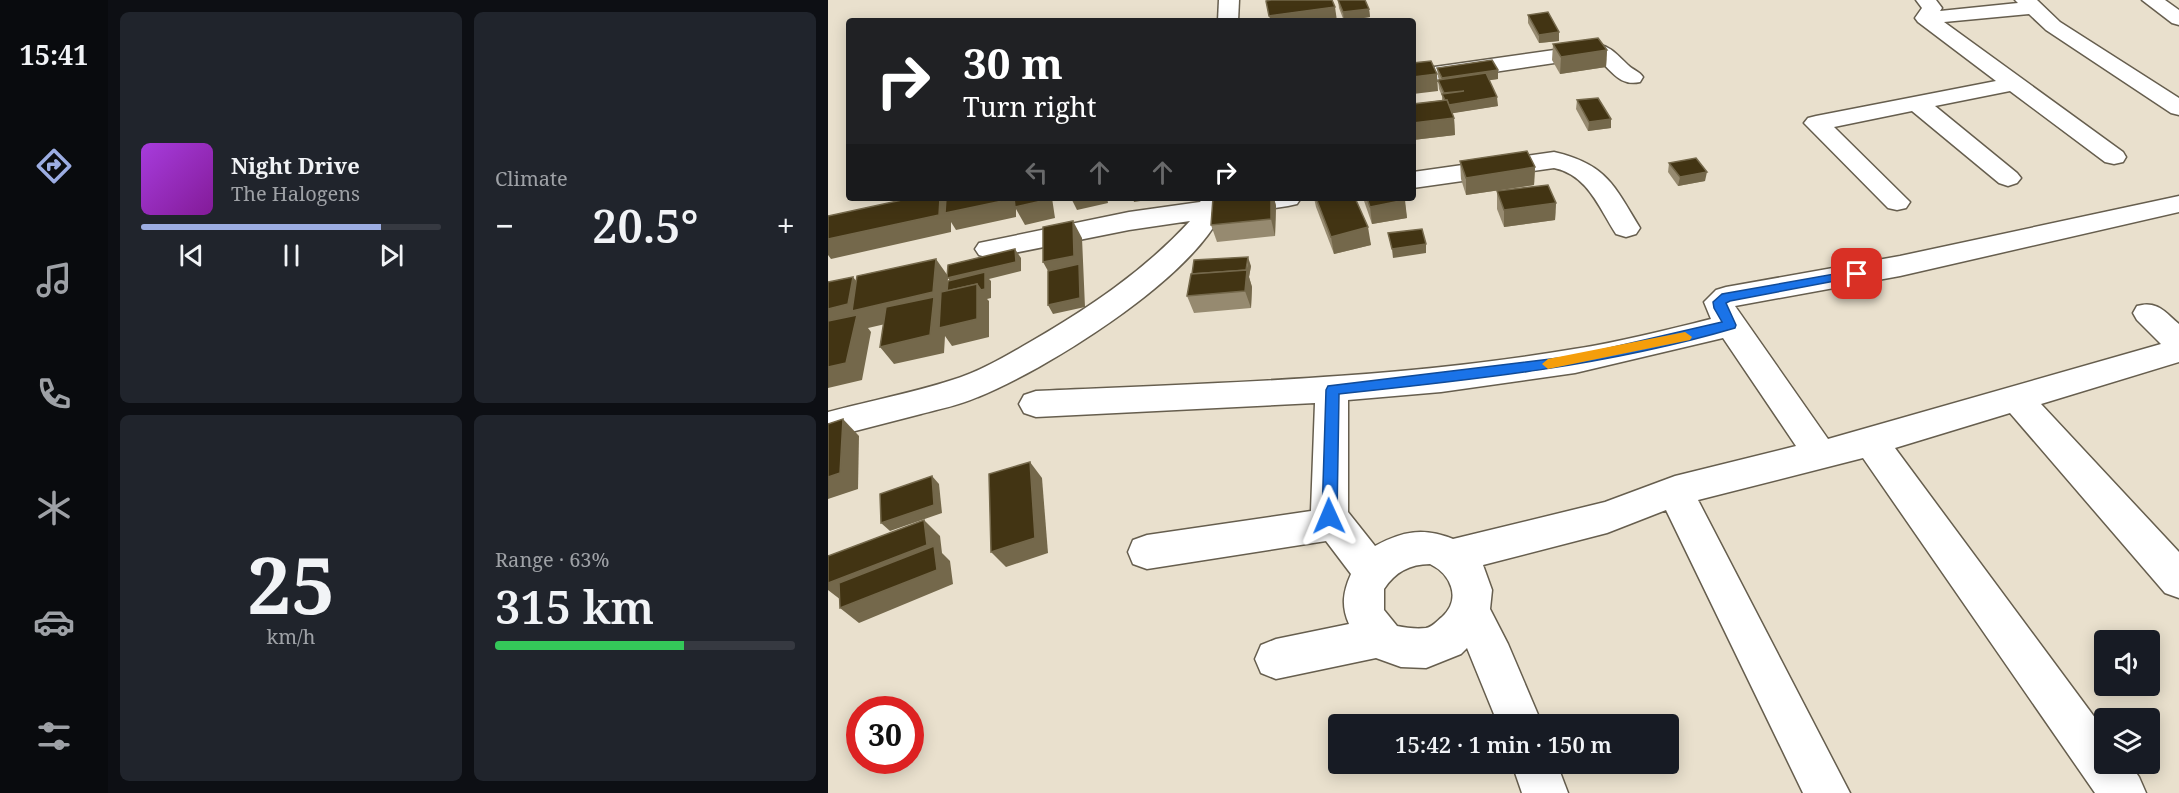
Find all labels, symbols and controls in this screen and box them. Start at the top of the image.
text: 30 m [963,34,1063,91]
text: 15:41 [19,36,89,73]
icon: right [864,42,942,120]
text: Turn right [963,88,1096,125]
icon: directions [33,145,75,187]
text: Night Drive [231,150,360,180]
icon: left [1020,156,1053,189]
icon: ahead [1083,156,1116,189]
icon: ahead [1146,156,1179,189]
icon: right [1209,156,1242,189]
text: Climate [495,165,568,192]
text: The Halogens [231,180,360,207]
text: 20.5° [592,195,699,256]
text: − [495,203,514,248]
text: + [777,203,795,248]
icon: previous [175,239,208,272]
icon: pause [275,239,308,272]
icon: next [375,239,408,272]
pin [1831,248,1882,299]
icon: arrive [1840,257,1873,290]
icon: music [33,259,75,301]
icon: phone [33,373,75,415]
position arrow [1297,484,1361,548]
icon: climate [33,487,75,529]
text: 25 [247,531,335,637]
text: Range · 63% [495,546,609,573]
text: 315 km [495,576,654,637]
icon: car [33,601,75,643]
text: km/h [266,623,316,650]
map controls [2094,630,2160,774]
button: sound [2094,630,2160,696]
speed limit sign: 30 [846,696,924,774]
button: layers [2094,708,2160,774]
icon: filters [33,715,75,757]
text: 15:42 · 1 min · 150 m [1395,729,1612,759]

